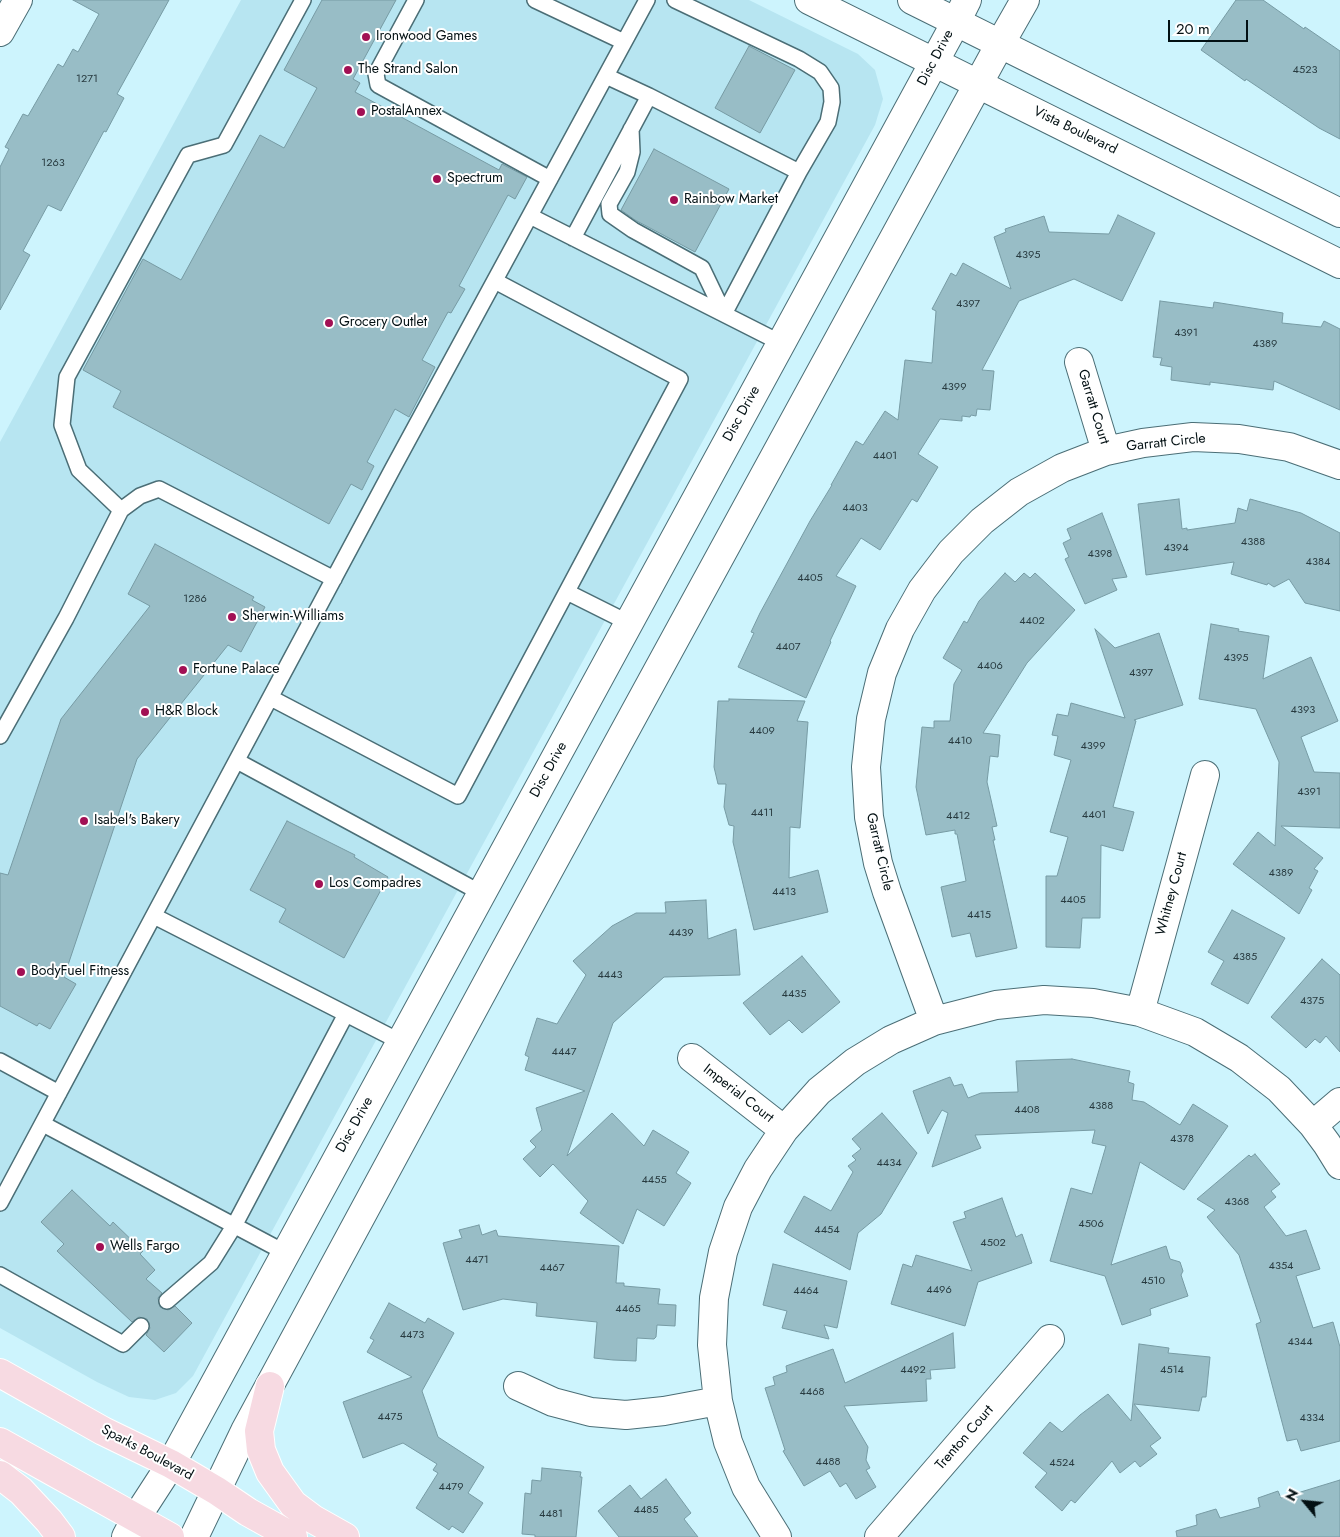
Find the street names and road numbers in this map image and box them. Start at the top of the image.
street label: Disc Drive [914,27,958,89]
street label: Vista Boulevard [1030,103,1120,159]
street label: Garratt Court [1074,367,1112,447]
street label: Disc Drive [720,383,764,445]
street label: Garratt Circle [1125,430,1207,456]
street label: Disc Drive [527,739,571,801]
street label: Garratt Circle [862,811,896,893]
street label: Whitney Court [1153,850,1191,938]
street label: Imperial Court [699,1061,777,1127]
street label: Disc Drive [333,1094,377,1156]
street label: Trenton Court [932,1402,998,1474]
street label: Sparks Boulevard [98,1422,196,1484]

